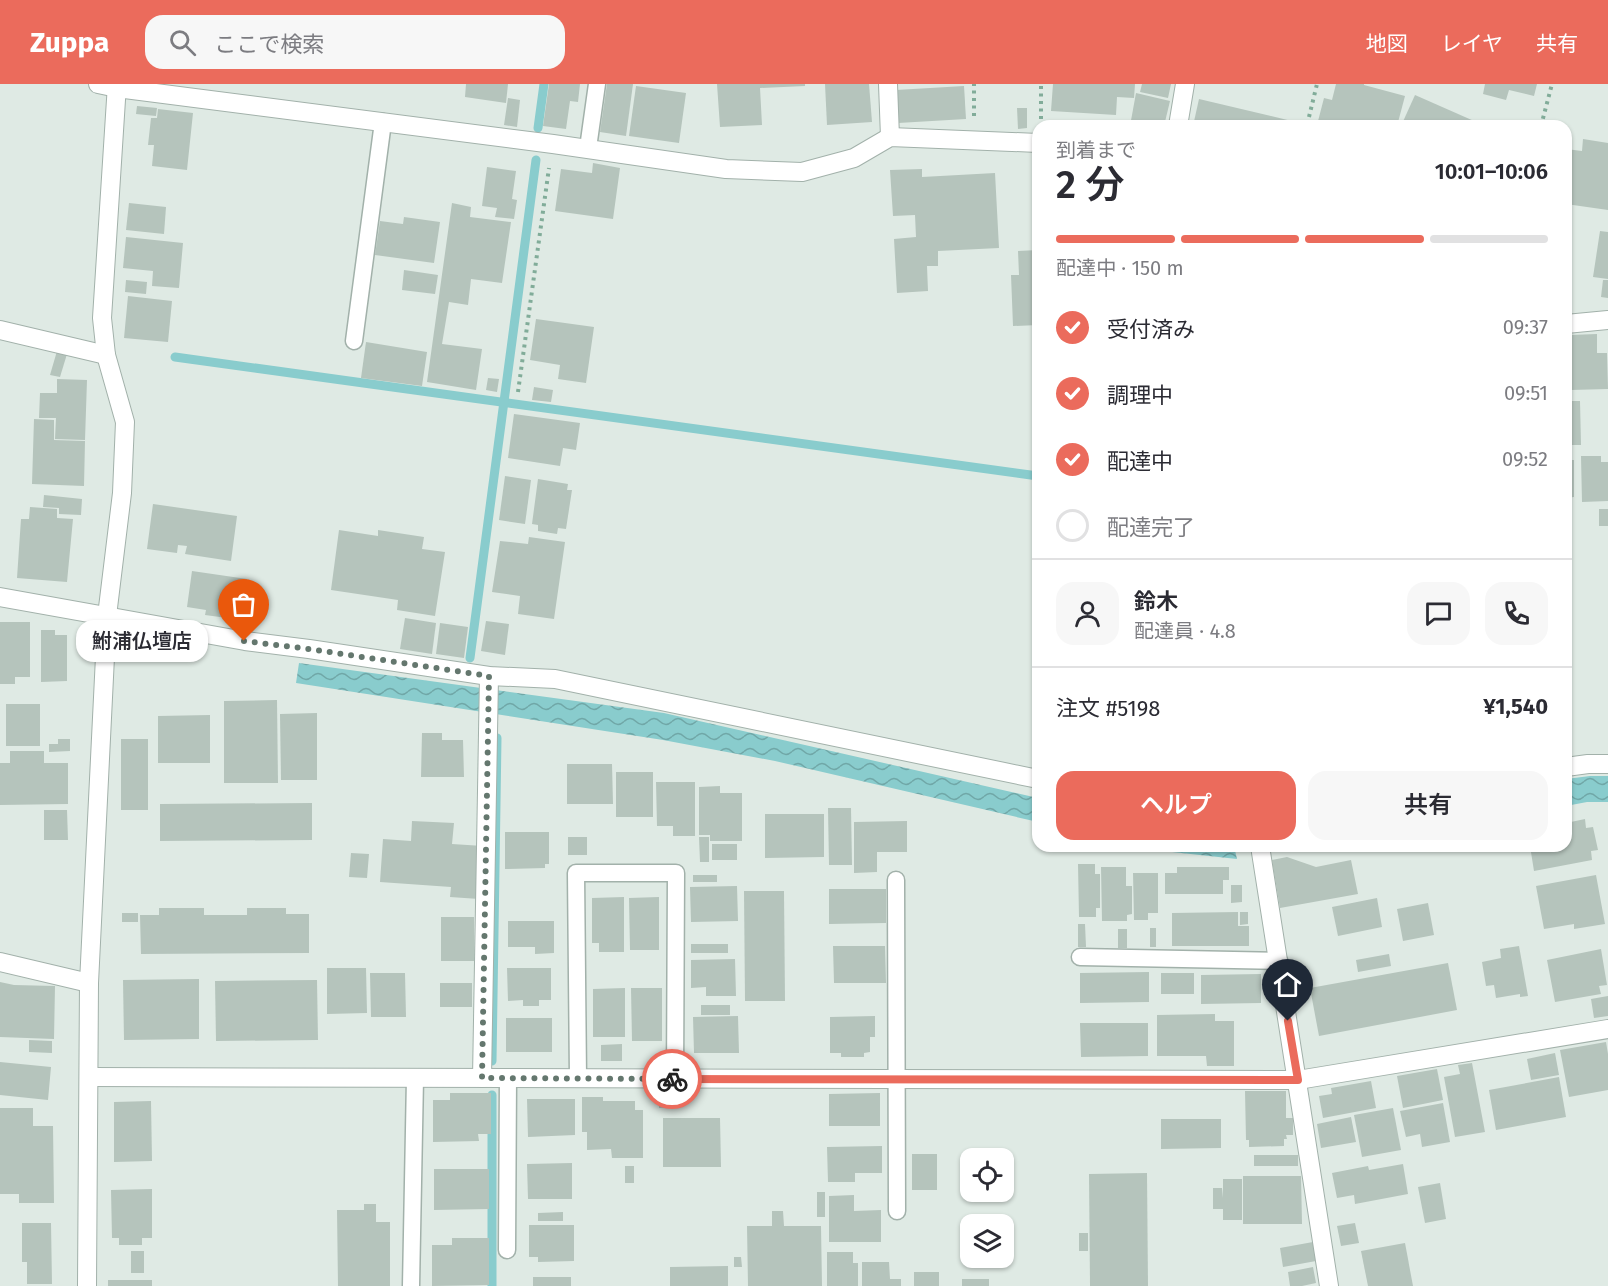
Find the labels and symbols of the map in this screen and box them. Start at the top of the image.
pin [218,579,269,641]
callout: 鮒浦仏壇店 [76,620,208,662]
pin [1262,959,1313,1021]
courier [642,1049,702,1109]

